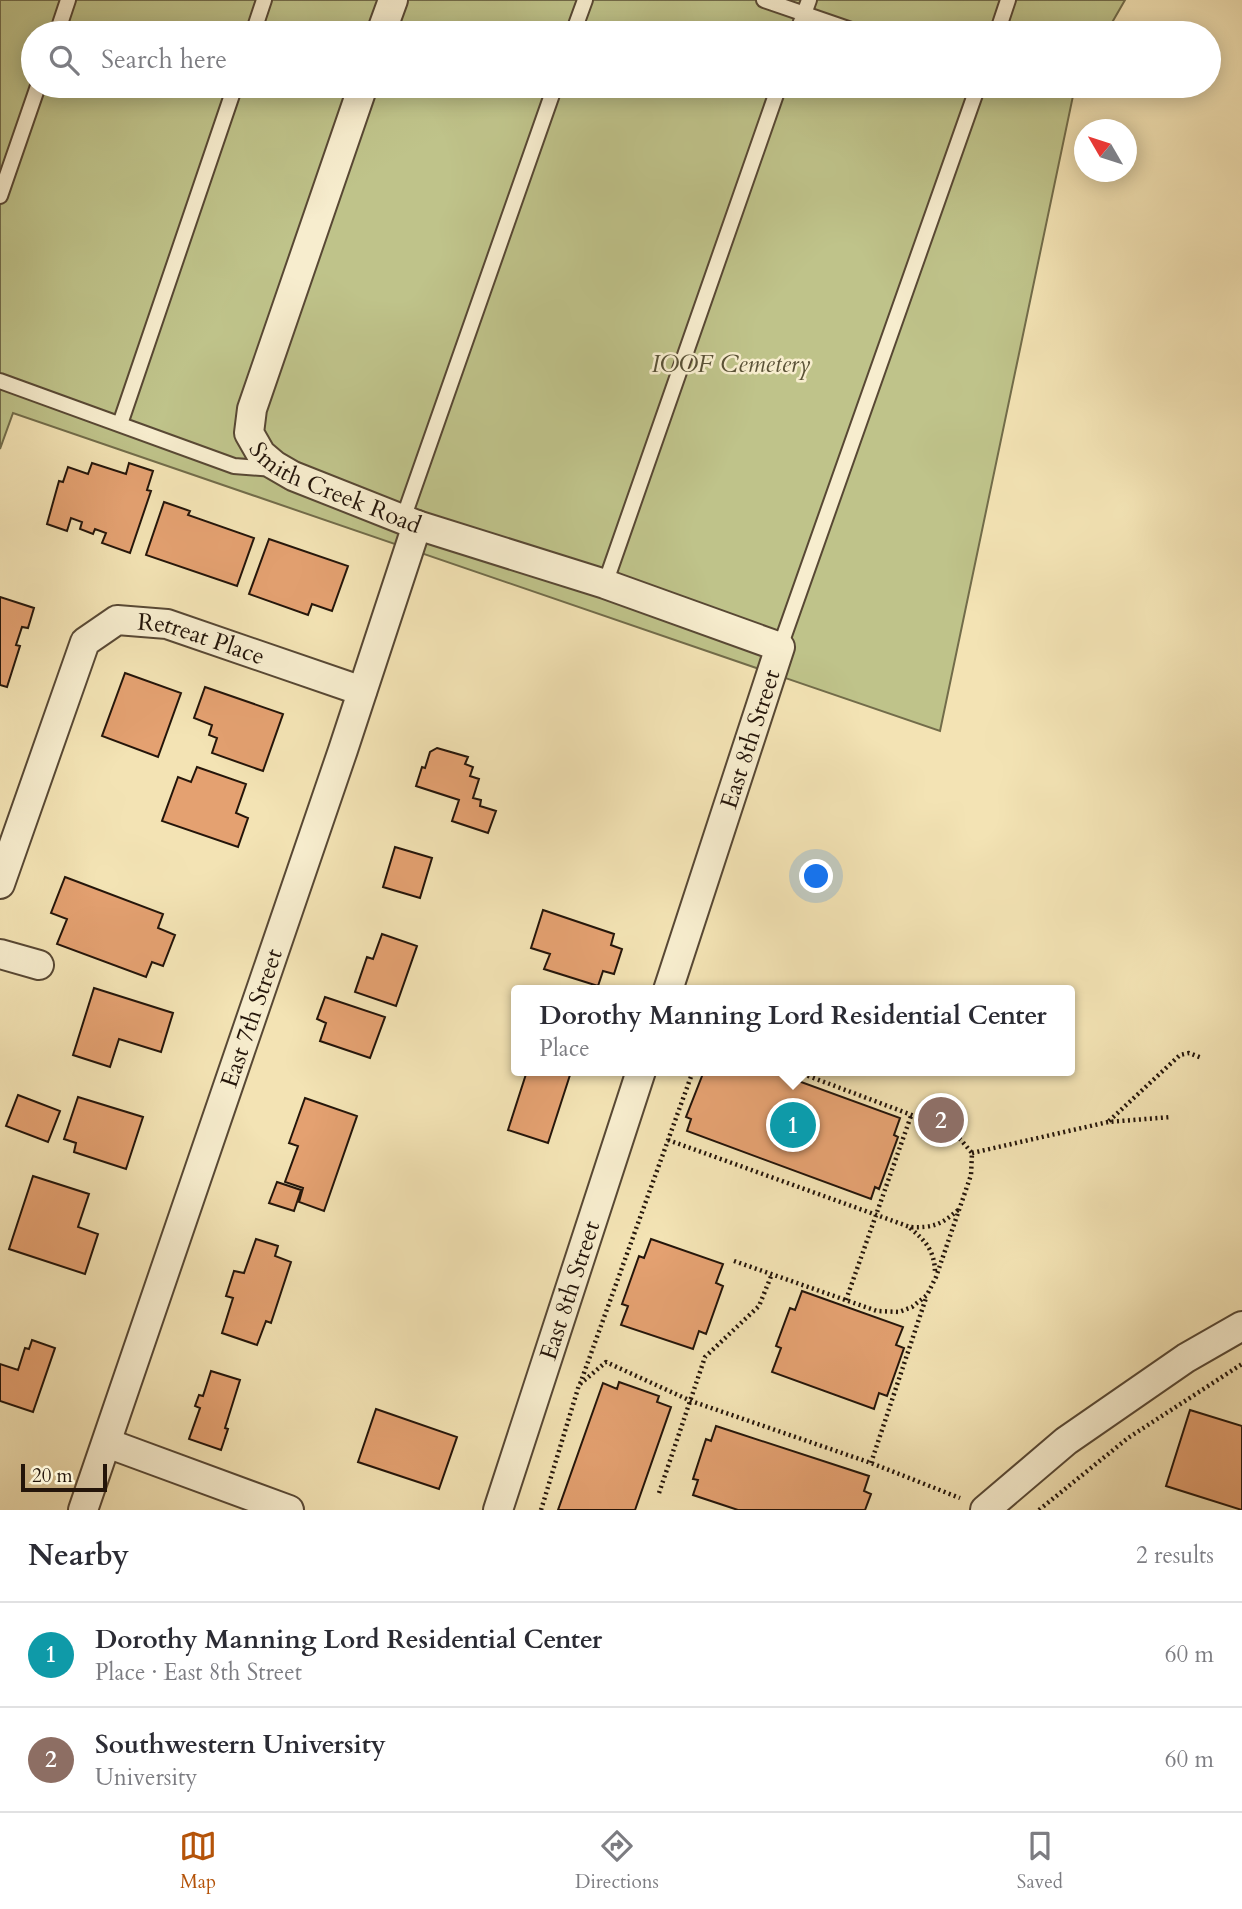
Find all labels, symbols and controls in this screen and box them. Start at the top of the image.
search box [21,21,1221,98]
icon: search [45,41,83,79]
text: Search here [101,42,227,77]
north arrow [1074,119,1137,182]
park label: IOOF Cemetery [652,348,811,381]
street label: Smith Creek Road [240,436,426,542]
street label: Retreat Place [136,606,269,673]
street label: East 8th Street [712,665,789,813]
your location [799,859,833,893]
street label: East 7th Street [213,944,291,1092]
popup [511,985,1075,1076]
text: Dorothy Manning Lord Residential Center [539,998,1047,1033]
text: Place [539,1033,590,1064]
pin: 2 [918,1094,964,1146]
pin: 1 [770,1099,816,1151]
street label: East 8th Street [532,1216,608,1364]
scale bar [21,1461,107,1493]
text: 20 m [32,1463,73,1489]
text: Nearby [28,1535,129,1576]
text: 2 results [1136,1540,1214,1571]
text: Dorothy Manning Lord Residential Center [95,1622,602,1657]
text: 1 [45,1639,57,1670]
text: 60 m [1165,1639,1214,1670]
text: Place · East 8th Street [95,1657,302,1688]
text: Southwestern University [95,1727,386,1762]
text: 2 [45,1744,57,1775]
text: 60 m [1165,1744,1214,1775]
text: University [95,1762,197,1793]
tab: Map [179,1827,217,1895]
tab: Directions [575,1827,659,1895]
tab: Saved [1017,1827,1063,1895]

